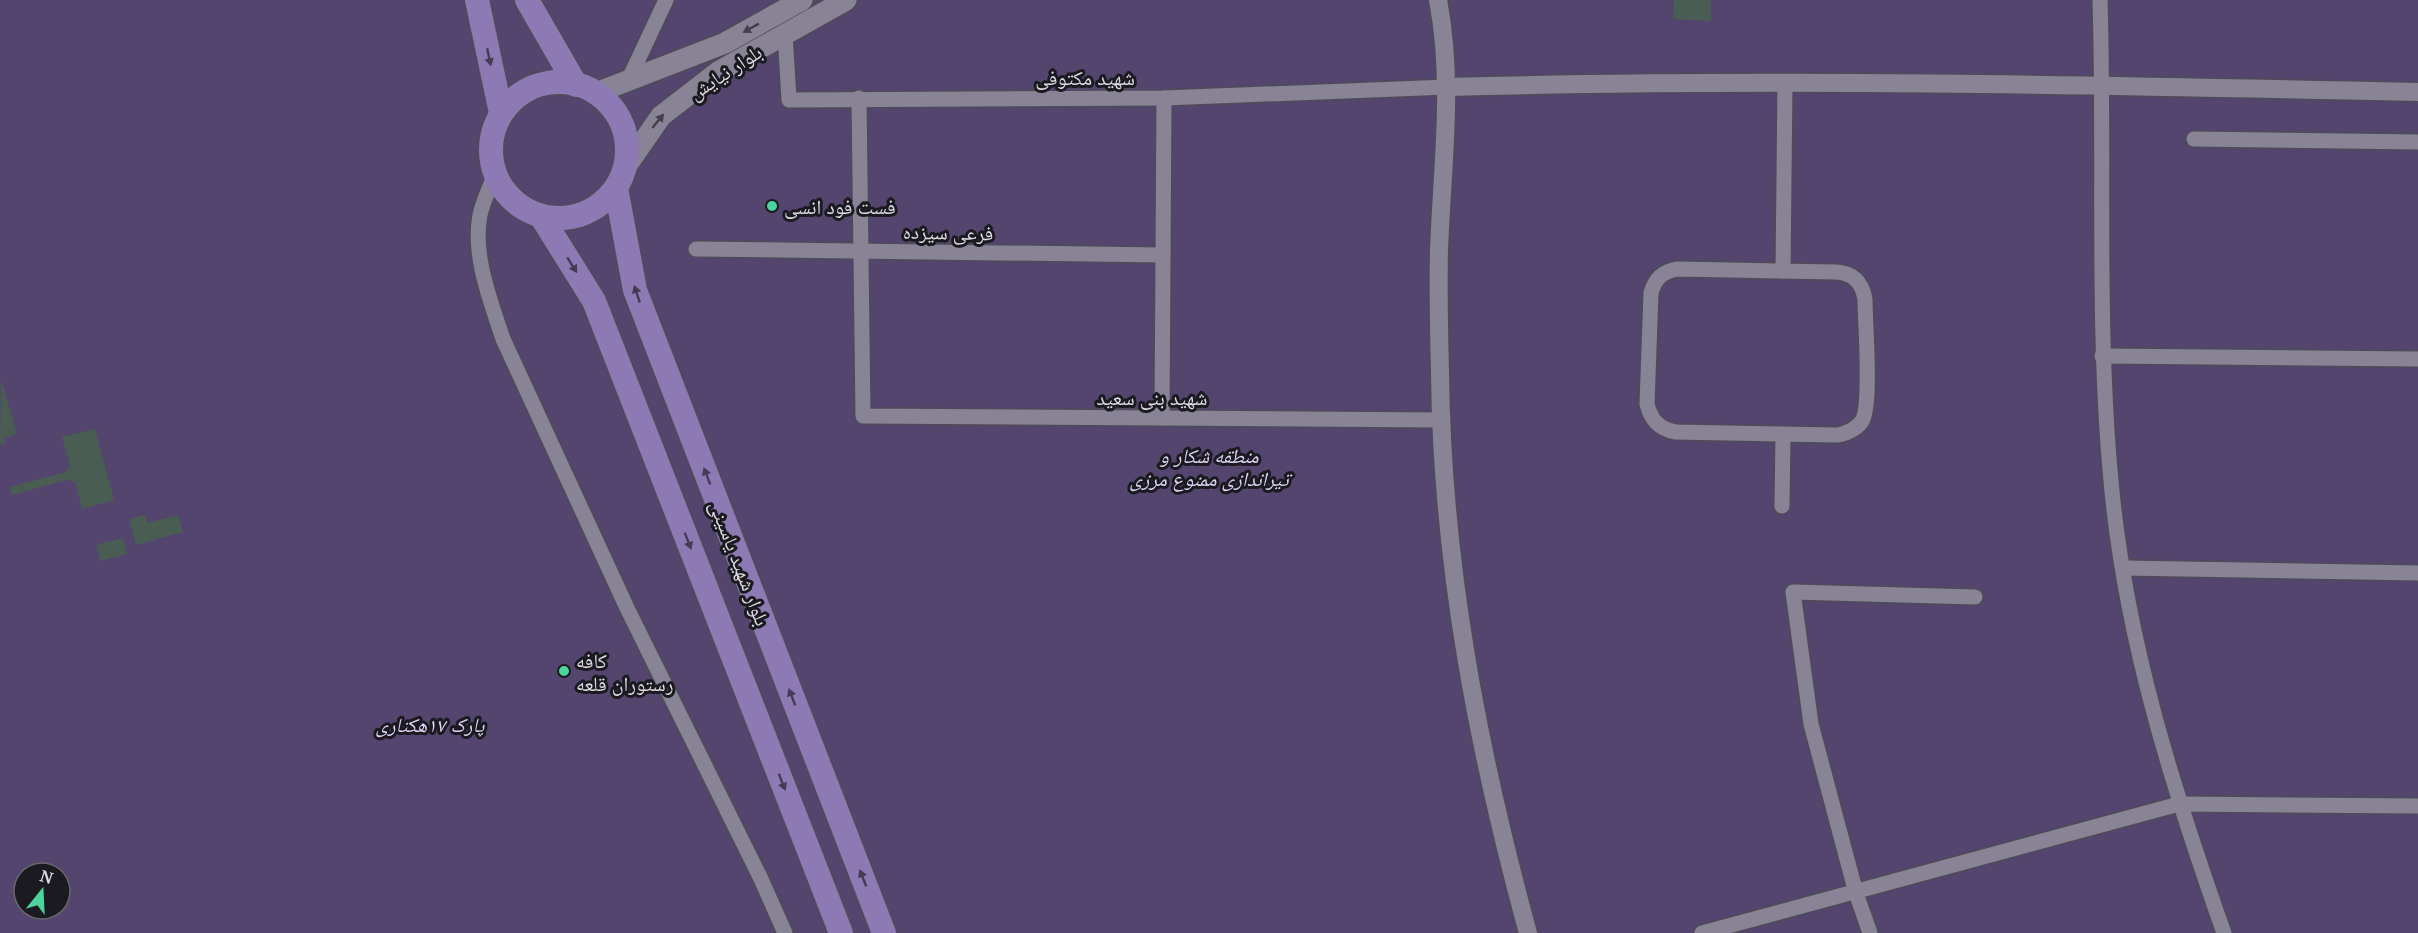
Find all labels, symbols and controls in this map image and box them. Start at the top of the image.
one-way arrow [742,23,759,33]
street label: بلوار نیایش [683,38,767,106]
one-way arrow [485,47,494,66]
street label: شهید مکتوفی [1035,64,1135,91]
one-way arrow [652,113,665,129]
place label: فست فود انسی [784,193,896,220]
marker: فست فود انسی [765,199,779,213]
street label: فرعی سیزده [903,218,993,246]
one-way arrow [566,257,577,274]
one-way arrow [631,285,641,303]
street label: شهید بنی سعید [1096,384,1208,411]
park label: منطقه شکار و تیراندازی ممنوع مرزی [1129,442,1293,492]
one-way arrow [701,466,711,484]
street label: بلوار شهید یاسینی [704,497,776,629]
one-way arrow [683,533,693,551]
place label: کافه رستوران قلعه [576,647,673,697]
marker: کافه رستوران قلعه [557,664,571,678]
one-way arrow [787,687,797,705]
park label: پارک ۱۷هکتاری [376,711,485,738]
one-way arrow [777,773,787,791]
north arrow [12,861,72,921]
text: N [37,864,56,889]
one-way arrow [858,869,868,887]

